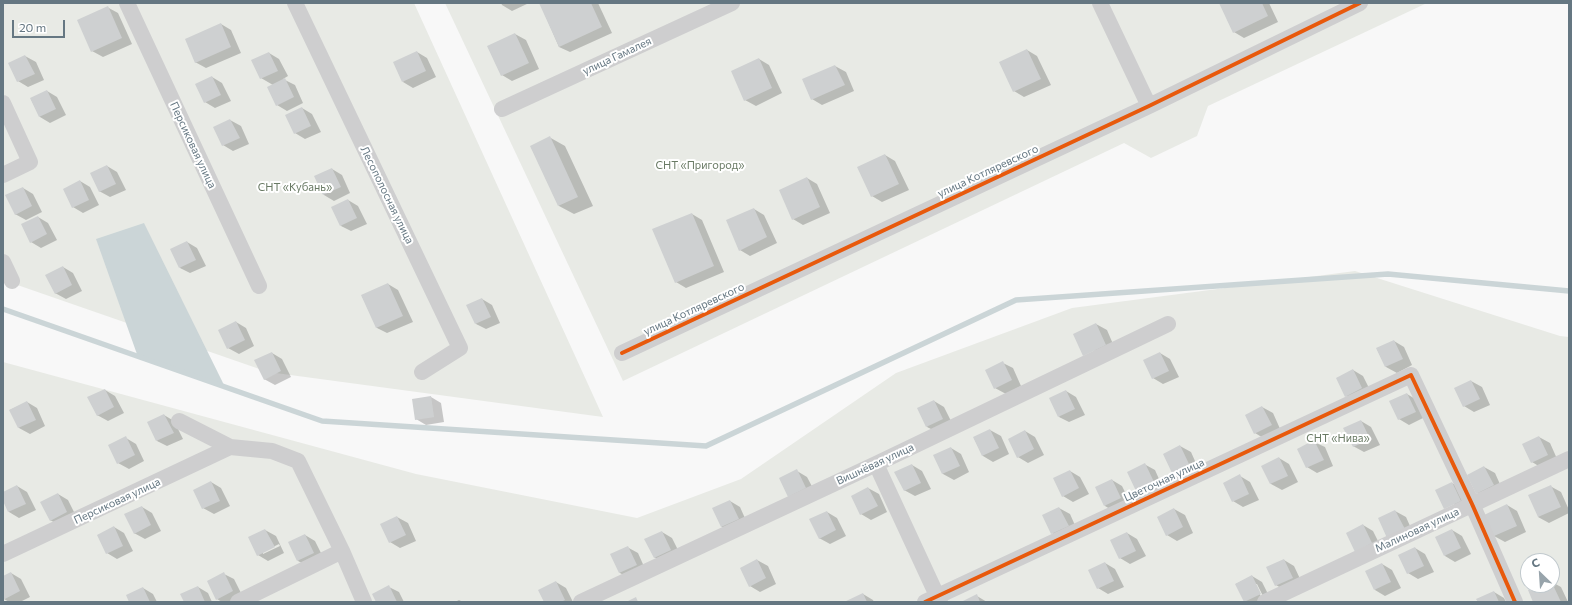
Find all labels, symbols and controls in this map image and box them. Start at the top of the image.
scale bar [14,12,67,38]
text: 20 m [19,20,46,34]
street label: улица Гамалея [580,34,654,78]
street label: Персиковая улица [167,100,219,190]
street label: улица Котляревского [935,142,1041,200]
street label: Лесополосная улица [358,144,416,246]
park label: СНТ «Пригород» [655,158,745,172]
park label: СНТ «Кубань» [258,180,332,194]
street label: улица Котляревского [641,280,747,338]
park label: СНТ «Нива» [1306,431,1370,445]
street label: Вишнёвая улица [834,440,916,488]
street label: Цветочная улица [1122,456,1206,504]
street label: Персиковая улица [72,475,162,527]
street label: Малиновая улица [1373,505,1461,555]
north arrow [1520,553,1560,593]
text: С [1529,555,1541,570]

